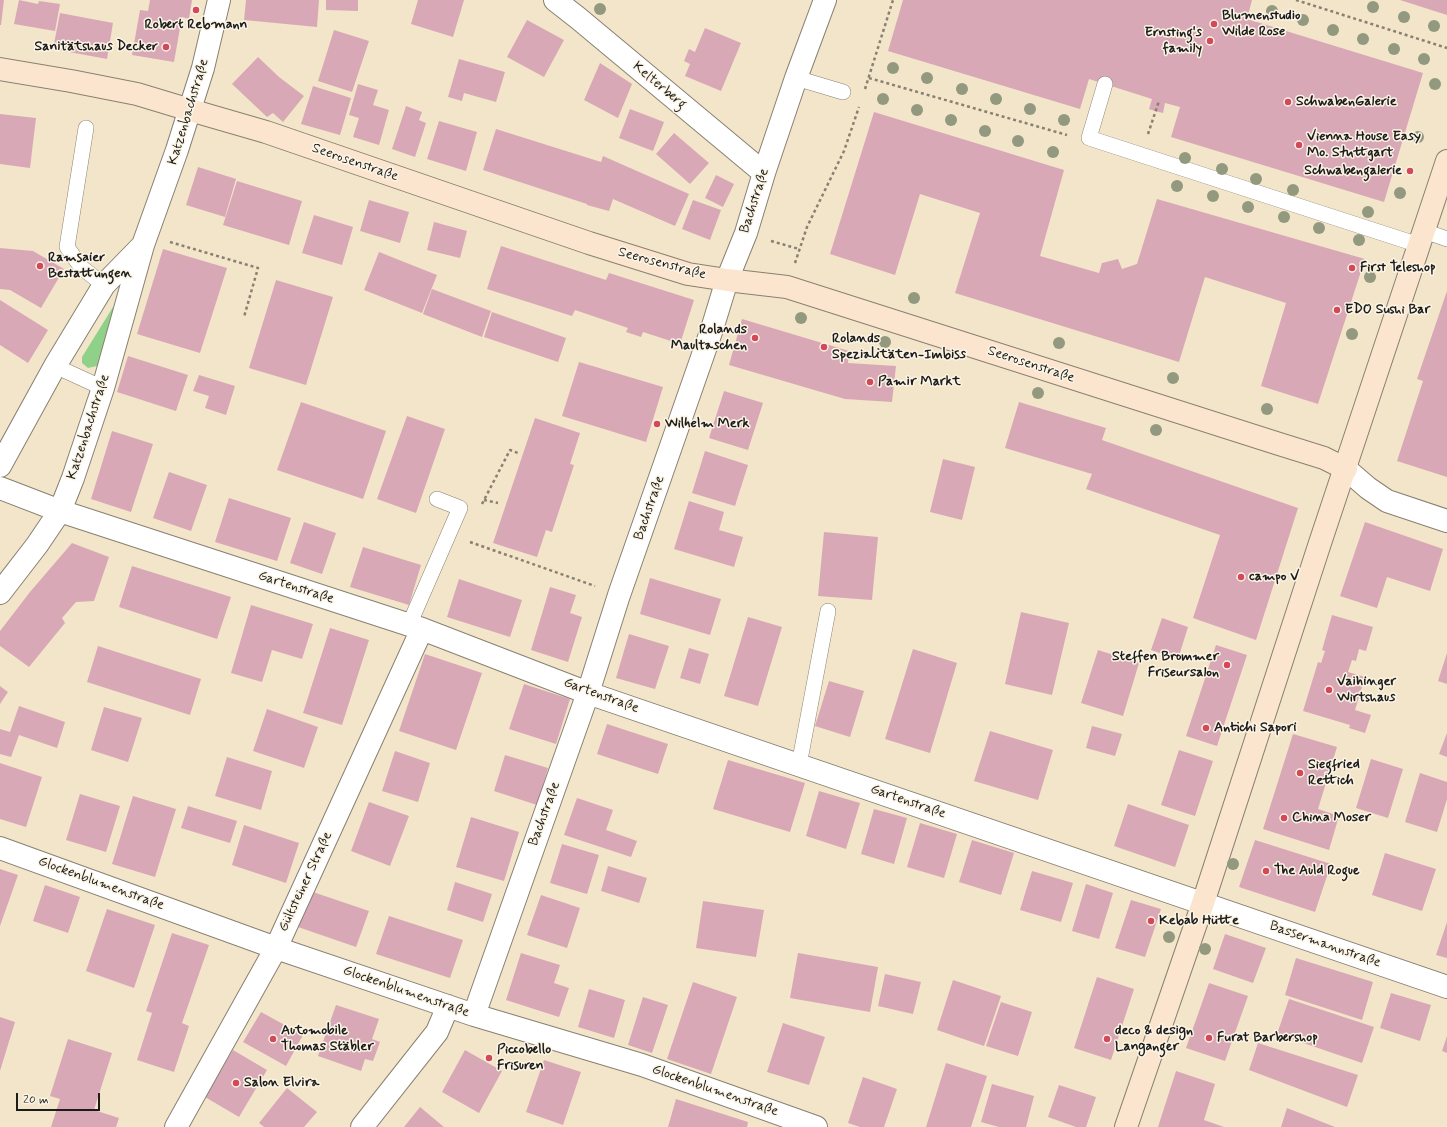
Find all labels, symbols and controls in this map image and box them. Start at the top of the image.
marker: Robert Rebmann [191,5,201,15]
place label: Blumenstudio Wilde Rose [1222,8,1300,40]
place label: Robert Rebmann [145,17,247,33]
marker: Blumenstudio Wilde Rose [1209,19,1219,29]
place label: Ernsting's family [1145,25,1202,58]
marker: Ernsting's family [1205,36,1215,46]
place label: Sanitätshaus Decker [34,39,158,55]
marker: Sanitätshaus Decker [161,42,171,52]
street label: Katzenbachstraße [165,57,213,167]
street label: Kelterberg [629,59,689,113]
place label: SchwabenGalerie [1296,94,1397,110]
marker: SchwabenGalerie [1283,97,1293,107]
place label: Vienna House Easy Mo. Stuttgart [1307,129,1421,162]
street label: Seerosenstraße [310,140,400,186]
marker: Vienna House Easy Mo. Stuttgart [1294,140,1304,150]
place label: Schwabengalerie [1304,163,1402,179]
street label: Bachstraße [737,166,773,236]
marker: Schwabengalerie [1405,166,1415,176]
street label: Seerosenstraße [616,244,708,284]
place label: Ramsaier Bestattungen [48,250,132,282]
place label: First Teleshop [1360,260,1436,276]
marker: Ramsaier Bestattungen [35,261,45,271]
marker: First Teleshop [1347,263,1357,273]
place label: EDO Sushi Bar [1345,302,1430,318]
marker: EDO Sushi Bar [1332,305,1342,315]
place label: Rolands Maultaschen [671,322,747,354]
place label: Rolands Spezialitäten-Imbiss [832,331,966,364]
marker: Rolands Maultaschen [750,333,760,343]
marker: Rolands Spezialitäten-Imbiss [819,342,829,352]
street label: Seerosenstraße [985,343,1077,387]
street label: Katzenbachstraße [64,372,114,482]
place label: Pamir Markt [878,374,961,390]
marker: Pamir Markt [865,377,875,387]
place label: Wilhelm Merk [665,416,749,432]
marker: Wilhelm Merk [652,419,662,429]
street label: Bachstraße [631,474,669,542]
street label: Gartenstraße [256,568,336,608]
place label: campo V [1249,569,1299,585]
marker: campo V [1236,572,1246,582]
place label: Steffen Brommer Friseursalon [1112,649,1219,682]
marker: Steffen Brommer Friseursalon [1222,660,1232,670]
place label: Vaihinger Wirtshaus [1337,674,1396,706]
street label: Gartenstraße [561,675,641,717]
marker: Vaihinger Wirtshaus [1324,685,1334,695]
place label: Antichi Sapori [1214,720,1296,736]
marker: Antichi Sapori [1201,723,1211,733]
place label: Siegfried Rettich [1308,757,1360,790]
marker: Siegfried Rettich [1295,768,1305,778]
street label: Bachstraße [526,780,564,848]
street label: Gartenstraße [868,781,948,823]
place label: China Moser [1292,810,1371,826]
marker: China Moser [1279,813,1289,823]
street label: Gültsteiner Straße [275,829,337,935]
street label: Glockenblumenstraße [36,853,166,915]
place label: The Auld Rogue [1274,863,1359,879]
marker: The Auld Rogue [1261,866,1271,876]
place label: Kebab Hütte [1159,913,1239,929]
marker: Kebab Hütte [1146,916,1156,926]
street label: Bassermannstraße [1267,918,1383,972]
street label: Glockenblumenstraße [340,962,472,1022]
place label: Automobile Thomas Stäbler [281,1023,374,1056]
place label: deco & design Langanger [1115,1023,1193,1056]
place label: Furat Barbershop [1217,1030,1318,1046]
marker: Furat Barbershop [1204,1033,1214,1043]
marker: Automobile Thomas Stäbler [268,1034,278,1044]
marker: deco & design Langanger [1102,1034,1112,1044]
place label: Piccobello Frisuren [497,1042,551,1074]
marker: Piccobello Frisuren [484,1053,494,1063]
street label: Glockenblumenstraße [649,1061,781,1121]
place label: Salon Elvira [244,1075,319,1091]
marker: Salon Elvira [231,1078,241,1088]
scale bar [18,1085,102,1111]
text: 20 m [23,1092,49,1108]

